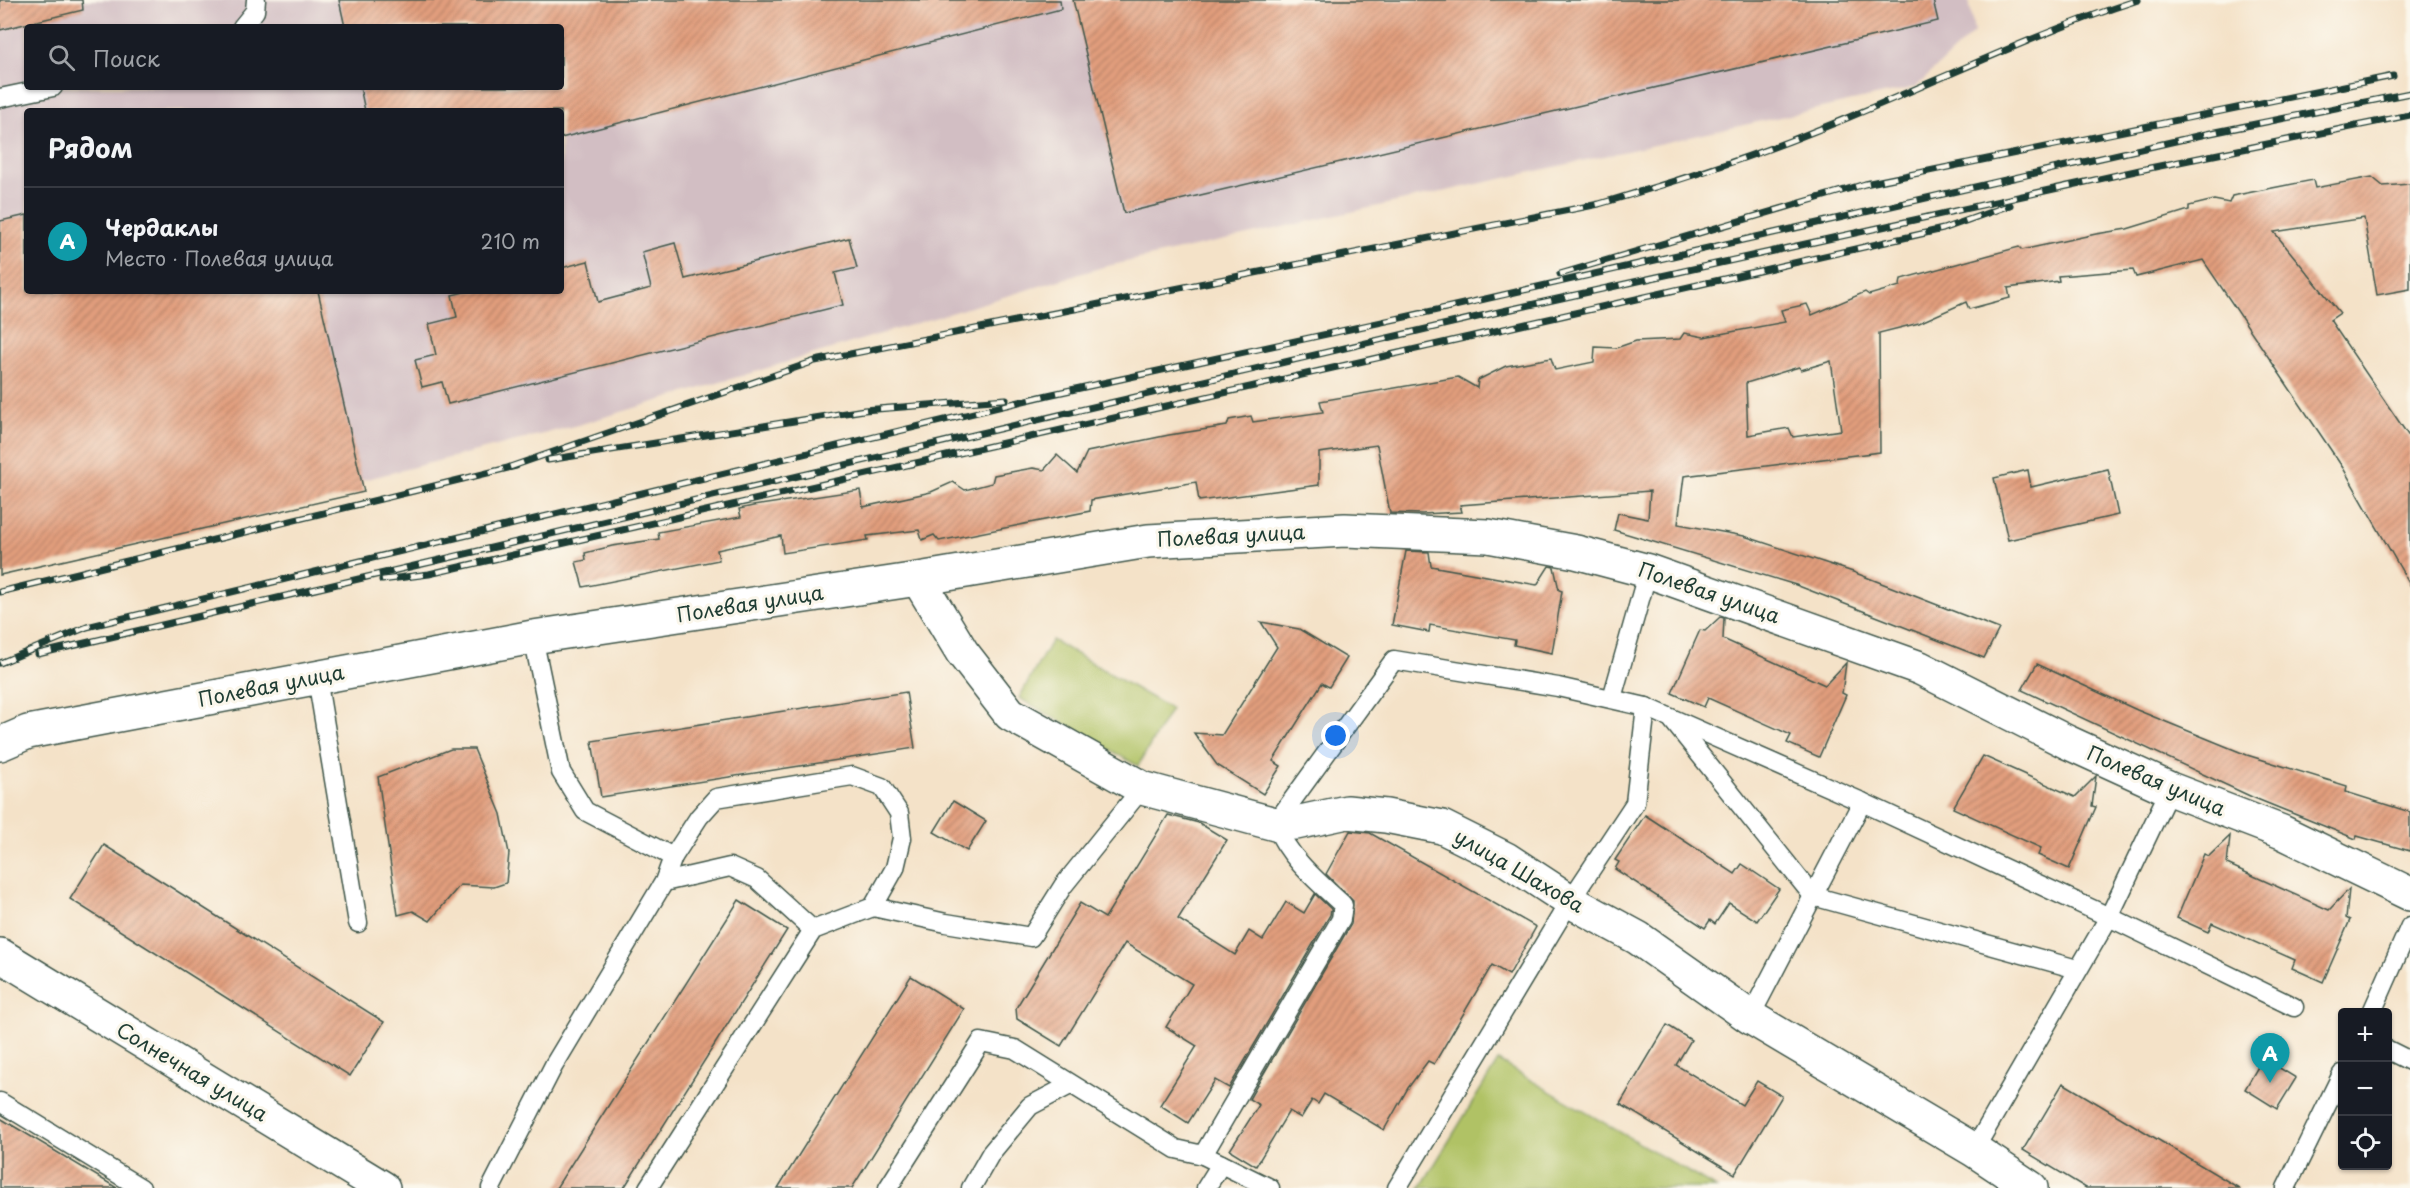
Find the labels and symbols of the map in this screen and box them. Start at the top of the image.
street label: Полевая улица [1156,516,1306,554]
street label: Полевая улица [1634,554,1785,630]
street label: Полевая улица [674,577,826,629]
street label: Полевая улица [195,656,347,714]
your location [1321,721,1350,750]
street label: Полевая улица [2082,737,2231,823]
street label: улица Шахова [1449,821,1590,920]
street label: Солнечная улица [111,1014,274,1129]
pin: A [2250,1034,2290,1083]

